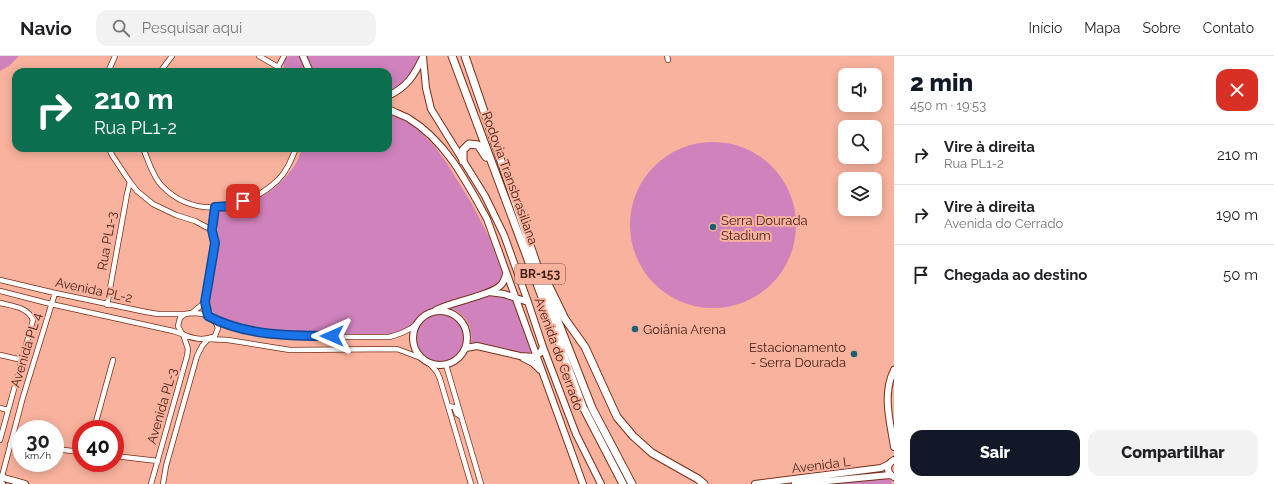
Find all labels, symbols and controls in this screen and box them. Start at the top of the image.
search box [96,10,376,46]
text: Navio [20,17,72,39]
icon: search [110,17,132,39]
text: Pesquisar aqui [142,19,242,37]
text: Início [1029,20,1062,36]
text: Mapa [1084,20,1120,36]
text: Sobre [1142,20,1181,36]
text: Contato [1203,20,1254,36]
map controls [838,68,882,216]
button: sound [838,68,882,112]
text: 2 min [910,68,973,97]
button: close [1216,69,1258,111]
text: 210 m [94,83,174,116]
icon: right [28,84,80,136]
text: 450 m · 19:53 [910,98,986,113]
street label: Rodovia Transbrasiliana [479,109,541,247]
text: Rua PL1-2 [94,117,177,138]
button: search [838,120,882,164]
text: Vire à direita [944,138,1035,156]
icon: right [910,144,932,166]
text: 210 m [1217,146,1258,164]
text: Rua PL1-2 [944,156,1004,171]
button: layers [838,172,882,216]
pin [226,184,260,218]
icon: arrive [232,190,254,212]
text: Vire à direita [944,198,1035,216]
icon: right [910,204,932,226]
text: 190 m [1216,206,1258,224]
street label: Rua PL1-3 [94,210,120,272]
place label: Serra Dourada Stadium [721,213,808,243]
text: Avenida do Cerrado [944,216,1063,231]
marker: Serra Dourada Stadium [708,222,718,232]
road number: BR-153 [515,264,565,284]
icon: arrive [910,264,932,286]
text: Chegada ao destino [944,266,1087,284]
text: 50 m [1223,266,1258,284]
street label: Avenida PL-2 [54,274,134,306]
street label: Avenida do Cerrado [532,295,587,413]
street label: Avenida PL 4 [8,311,44,389]
position arrow [311,315,353,357]
place label: Goiânia Arena [643,322,726,337]
marker: Goiânia Arena [630,324,640,334]
place label: Estacionamento - Serra Dourada [749,340,846,370]
marker: Estacionamento - Serra Dourada [849,349,859,359]
street label: Avenida PL-3 [144,366,180,446]
speed limit sign: 40 [72,420,124,472]
text: 30 [26,429,50,453]
button: Sair [910,430,1080,476]
button: Compartilhar [1088,430,1258,476]
text: km/h [25,450,51,461]
street label: Avenida L [791,454,852,476]

